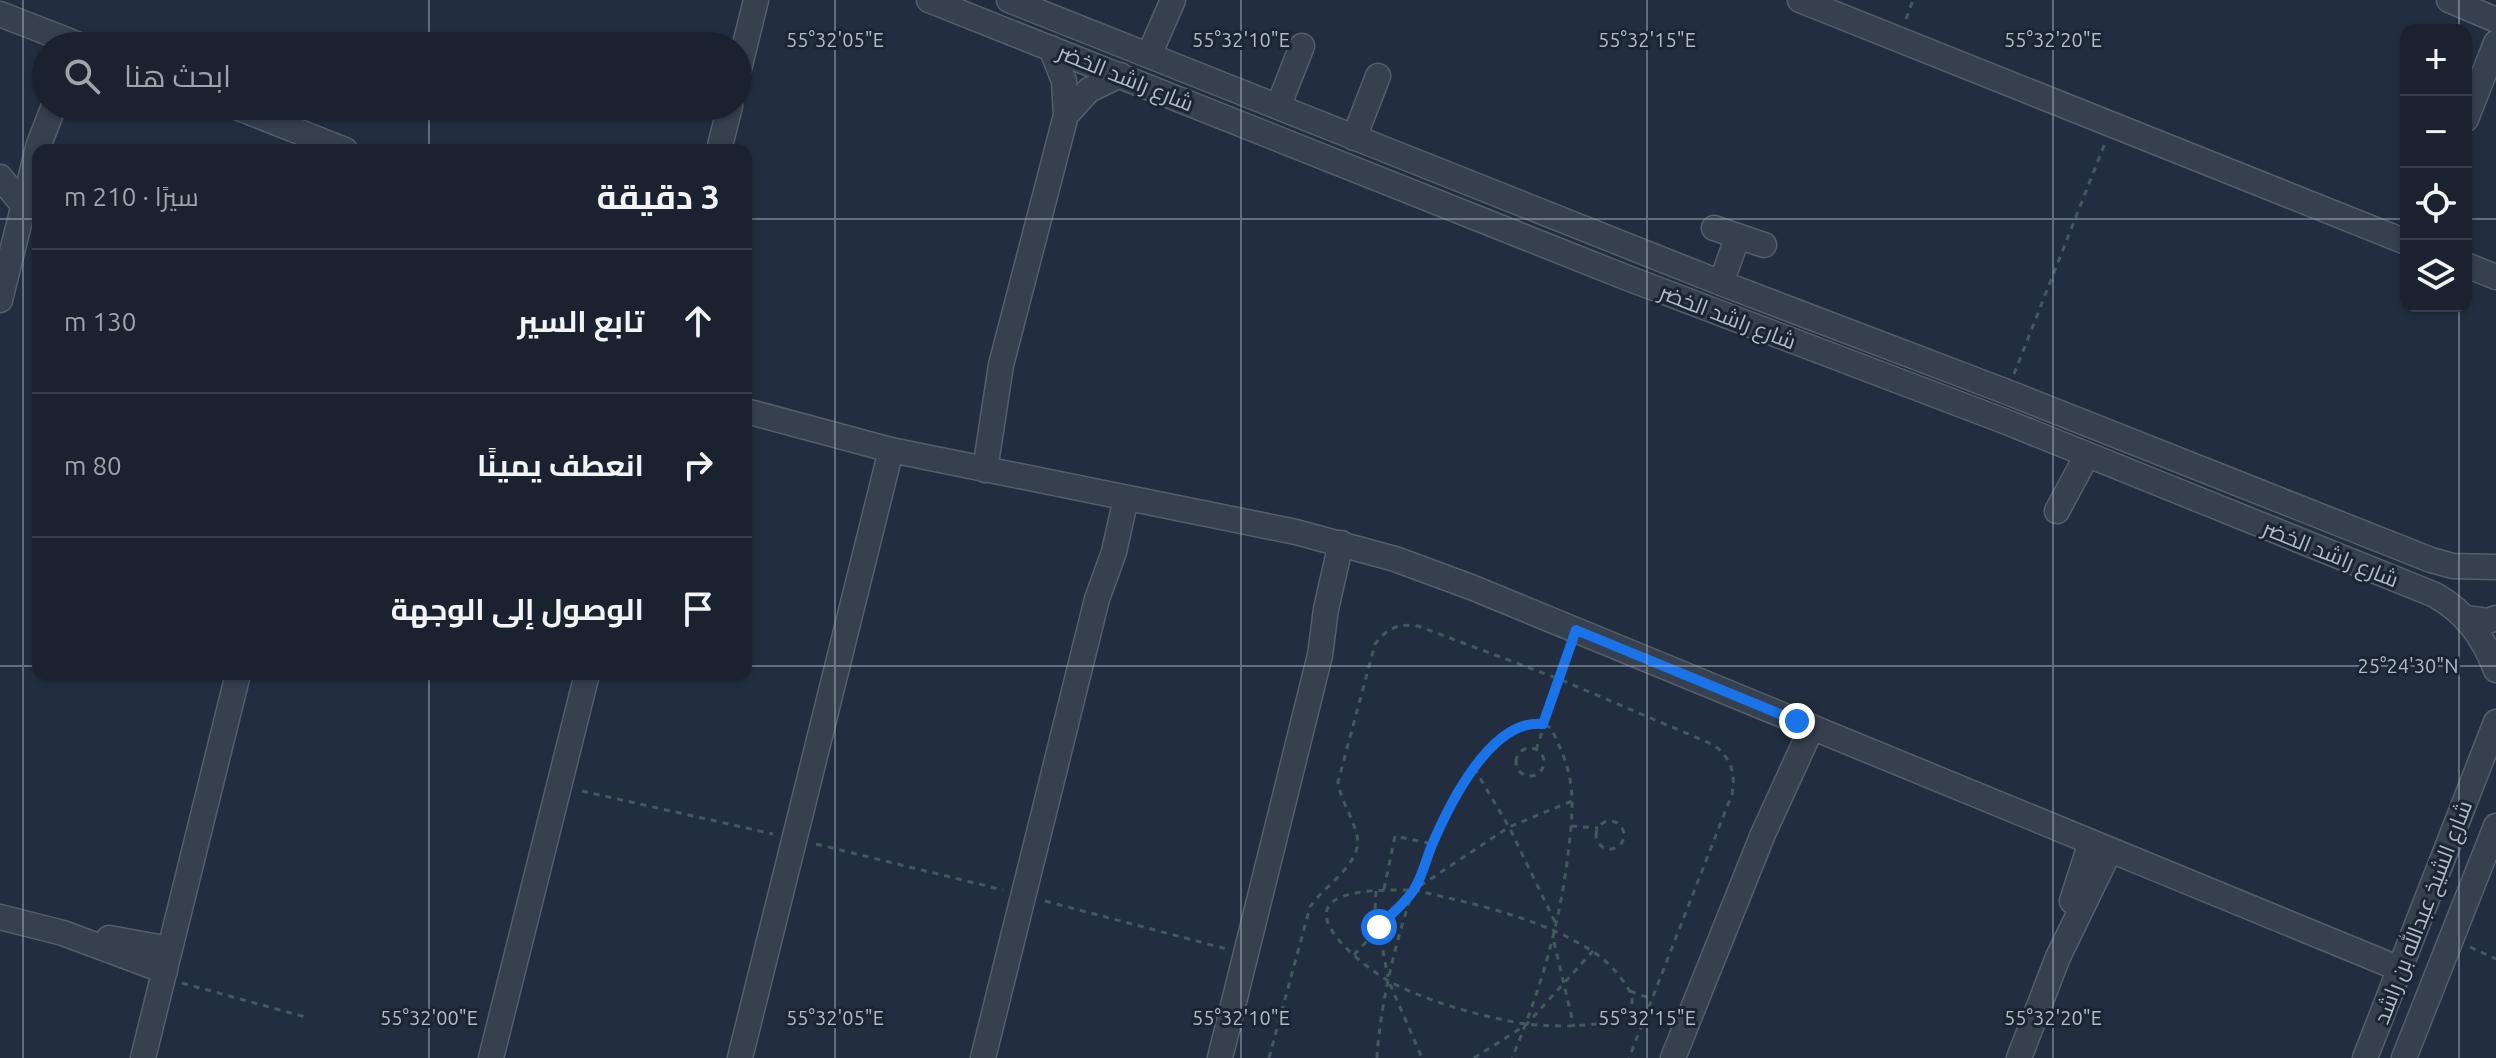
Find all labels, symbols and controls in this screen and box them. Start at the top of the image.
map controls [2400,24,2472,312]
button: + [2400,24,2472,96]
text: 55°32'05"E [786,28,884,51]
text: 55°32'10"E [1192,28,1290,51]
text: 55°32'15"E [1598,28,1696,51]
text: 55°32'20"E [2004,28,2102,51]
search box [32,32,752,120]
street label: شارع راشد الخضر [1051,38,1198,118]
icon: search [60,54,104,98]
text: ابحث هنا [124,59,231,93]
button: − [2400,96,2472,168]
button: locate [2400,168,2472,240]
text: 3 دقيقة [597,177,720,215]
text: سيرًا · 210 m [64,182,199,211]
button: layers [2400,240,2472,312]
street label: شارع راشد الخضر [1653,278,1800,356]
icon: ahead [676,299,720,343]
text: تابع السير [518,304,644,338]
text: 130 m [64,307,136,336]
icon: right [676,443,720,487]
text: انعطف يمينًا [477,448,644,482]
text: 80 m [64,451,122,480]
street label: شارع راشد الخضر [2256,514,2403,594]
icon: arrive [676,587,720,631]
text: الوصول إلى الوجهة [391,592,644,626]
text: 25°24'30"N [2357,654,2459,677]
route end [1779,703,1815,739]
street label: شارع الشيخ عبدالله بن راشد [2367,796,2479,1028]
route start [1361,909,1397,945]
text: 55°32'00"E [380,1006,478,1029]
text: 55°32'05"E [786,1006,884,1029]
text: 55°32'10"E [1192,1006,1290,1029]
text: 55°32'15"E [1598,1006,1696,1029]
text: 55°32'20"E [2004,1006,2102,1029]

